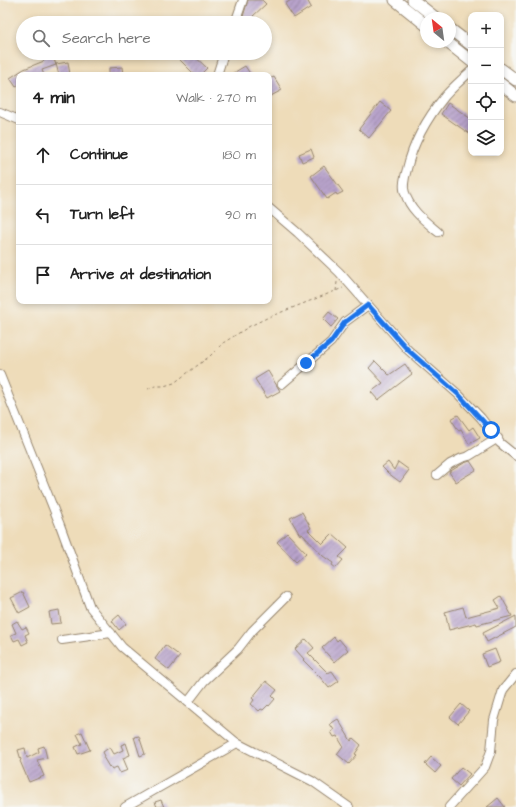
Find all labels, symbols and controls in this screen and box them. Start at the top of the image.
north arrow [420,12,456,48]
map controls [468,12,504,156]
button: + [468,12,504,48]
search box [16,16,272,60]
icon: search [30,27,52,49]
text: Search here [62,28,151,49]
button: − [468,48,504,84]
button: locate [468,84,504,120]
text: 4 min [32,86,75,110]
text: Walk · 270 m [176,89,256,107]
button: layers [468,120,504,156]
icon: ahead [32,144,54,166]
text: Continue [70,144,128,165]
text: 180 m [222,146,256,164]
icon: left [32,204,54,226]
text: Turn left [70,204,134,225]
text: 90 m [225,206,256,224]
icon: arrive [32,264,54,286]
text: Arrive at destination [70,264,211,285]
route end [297,354,315,372]
route start [482,421,500,439]

